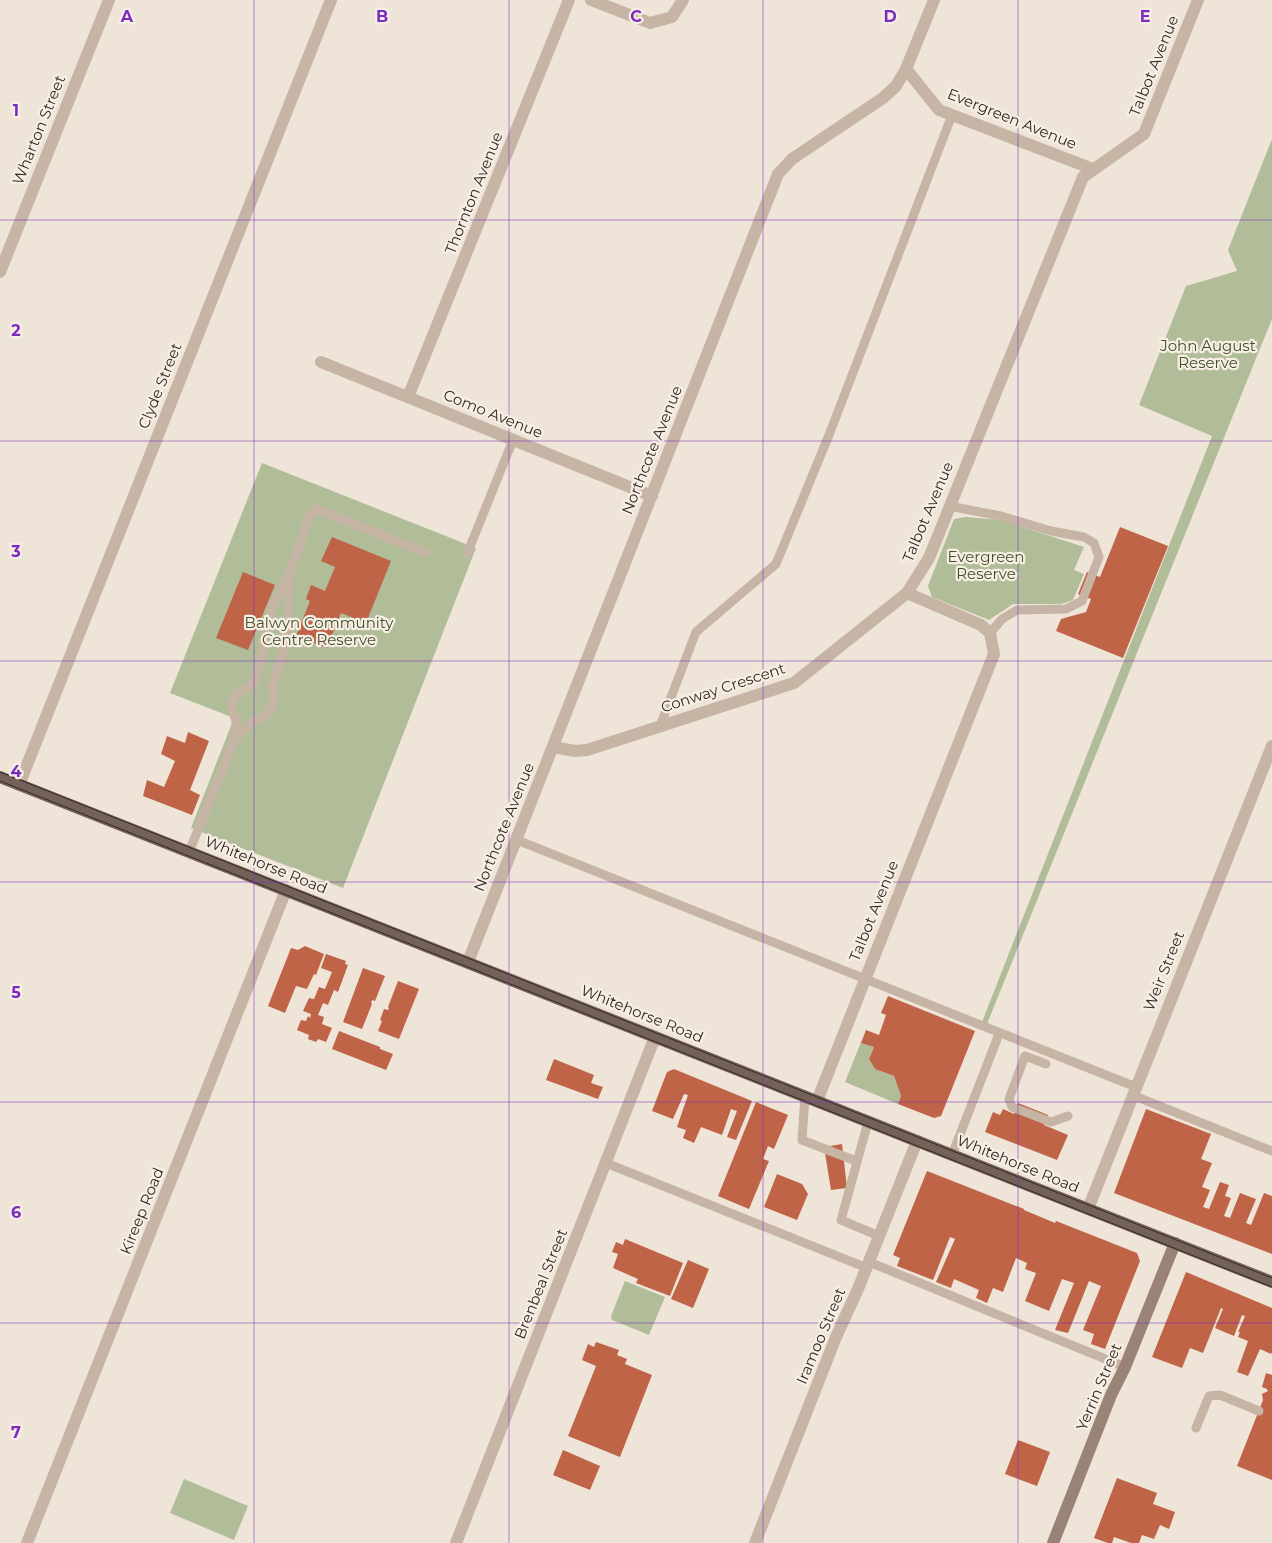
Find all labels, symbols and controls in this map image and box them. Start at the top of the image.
text: A [120,7,134,26]
text: B [376,7,388,26]
text: C [630,7,642,26]
text: D [883,7,897,26]
text: E [1140,7,1150,26]
street label: Talbot Avenue [1125,13,1182,119]
street label: Wharton Street [8,72,69,187]
street label: Evergreen Avenue [945,84,1080,153]
text: 1 [13,101,19,120]
street label: Thornton Avenue [440,129,507,257]
text: 2 [11,321,21,340]
park label: John August Reserve [1159,336,1256,372]
street label: Clyde Street [134,340,185,432]
street label: Northcote Avenue [617,383,686,517]
street label: Como Avenue [441,385,546,442]
street label: Talbot Avenue [898,459,957,565]
text: 3 [10,542,21,561]
park label: Evergreen Reserve [947,547,1025,583]
park label: Balwyn Community Centre Reserve [245,613,394,649]
street label: Conway Crescent [658,658,787,717]
street label: Northcote Avenue [469,760,538,894]
text: 4 [10,762,22,781]
street label: Whitehorse Road [202,831,330,898]
street label: Talbot Avenue [845,858,902,964]
street label: Weir Street [1139,928,1188,1013]
street label: Whitehorse Road [578,980,706,1047]
text: 5 [11,983,21,1002]
street label: Whitehorse Road [954,1130,1082,1197]
street label: Kireep Road [116,1165,168,1257]
text: 6 [11,1203,21,1222]
street label: Brenbeal Street [510,1226,571,1342]
street label: Iramoo Street [792,1285,849,1387]
street label: Yerrin Street [1072,1340,1125,1433]
text: 7 [11,1423,21,1442]

